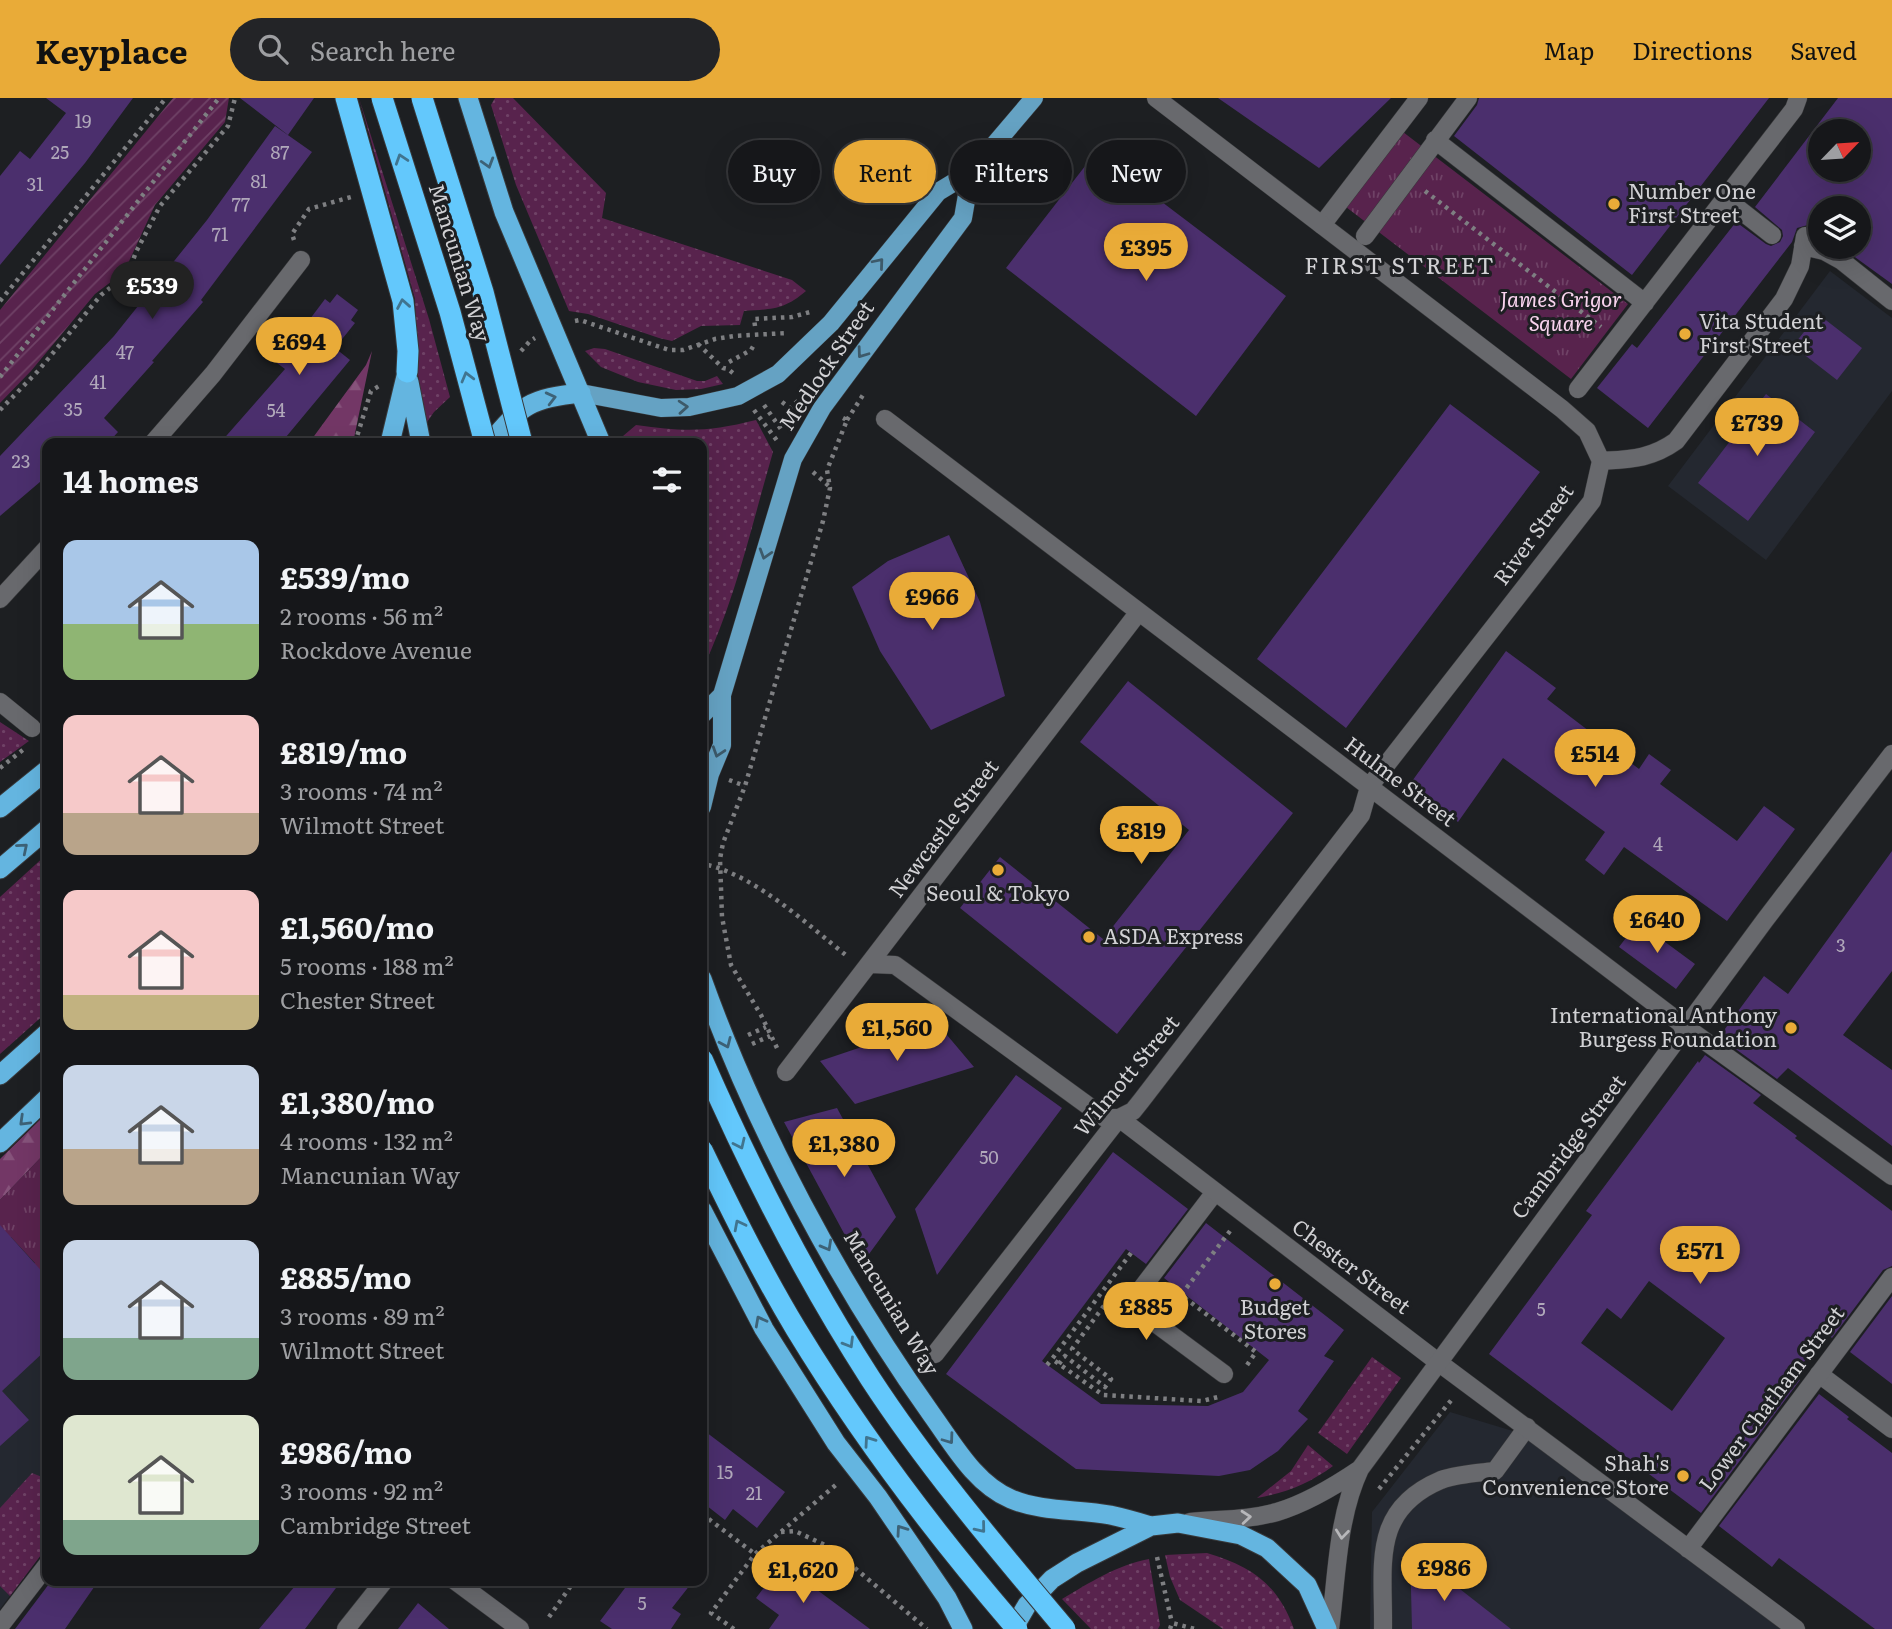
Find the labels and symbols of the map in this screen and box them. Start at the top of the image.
house number: 19 [75,107,91,134]
north arrow [1808,119,1871,182]
house number: 25 [51,138,69,165]
house number: 87 [271,138,289,165]
one-way arrow [395,154,410,166]
one-way arrow [480,157,495,169]
house number: 81 [250,167,268,194]
house number: 31 [26,170,44,197]
place label: Number One First Street [1628,174,1756,229]
street label: Mancunian Way [423,179,500,346]
house number: 77 [232,190,250,217]
marker: Number One First Street [1606,196,1622,212]
house number: 71 [212,220,228,247]
pin: £395 [1105,223,1187,283]
district label: FIRST STREET [1304,247,1496,281]
one-way arrow [871,259,883,272]
pin: £539 [111,262,193,321]
park label: James Grigor Square [1500,282,1622,337]
street label: Medlock Street [770,293,880,436]
one-way arrow [396,298,411,310]
place label: Vita Student First Street [1699,304,1824,359]
pin: £694 [258,317,340,377]
marker: Vita Student First Street [1677,326,1693,342]
house number: 47 [116,338,134,365]
one-way arrow [857,345,870,358]
house number: 41 [89,368,107,395]
one-way arrow [461,371,476,383]
one-way arrow [545,392,557,406]
house number: 35 [64,395,82,422]
house number: 54 [266,396,286,423]
pin: £739 [1716,398,1798,458]
one-way arrow [678,400,689,415]
house number: 23 [12,447,30,474]
street label: River Street [1485,476,1580,591]
one-way arrow [758,548,773,560]
pin: £966 [891,573,973,632]
street label: Hulme Street [1339,728,1464,833]
pin: £514 [1554,730,1636,789]
one-way arrow [712,745,726,757]
street label: Newcastle Street [880,751,1005,903]
pin: £819 [1100,806,1182,866]
house number: 4 [1653,830,1663,857]
one-way arrow [15,844,28,856]
marker: Seoul & Tokyo [990,862,1006,878]
place label: Seoul & Tokyo [926,876,1070,907]
pin: £640 [1616,896,1698,955]
place label: ASDA Express [1103,919,1243,950]
marker: ASDA Express [1081,929,1097,945]
house number: 3 [1836,931,1846,958]
place label: International Anthony Burgess Foundation [1550,998,1778,1053]
pin: £1,560 [840,1004,954,1063]
street label: Wilmott Street [1065,1007,1185,1142]
marker: International Anthony Burgess Foundation [1783,1020,1799,1036]
one-way arrow [718,1036,732,1048]
street label: Cambridge Street [1502,1066,1632,1224]
one-way arrow [19,1112,32,1125]
pin: £1,380 [787,1119,901,1179]
one-way arrow [731,1137,745,1149]
house number: 50 [979,1143,999,1170]
street label: Chester Street [1287,1210,1419,1320]
one-way arrow [734,1220,748,1232]
street label: Mancunian Way [838,1223,949,1381]
pin: £571 [1659,1226,1741,1286]
one-way arrow [819,1239,832,1252]
marker: Budget Stores [1267,1276,1283,1292]
pin: £885 [1105,1282,1187,1342]
place label: Budget Stores [1240,1290,1311,1345]
house number: 5 [1536,1295,1546,1322]
street label: Lower Chatham Street [1690,1298,1850,1497]
one-way arrow [755,1316,769,1328]
one-way arrow [841,1335,854,1348]
one-way arrow [941,1431,953,1443]
one-way arrow [865,1436,877,1449]
place label: Shah's Convenience Store [1482,1446,1669,1501]
house number: 15 [717,1458,733,1485]
marker: Shah's Convenience Store [1675,1468,1691,1484]
house number: 21 [746,1479,762,1506]
one-way arrow [1241,1510,1252,1525]
one-way arrow [973,1520,986,1532]
one-way arrow [897,1525,909,1538]
one-way arrow [1335,1529,1350,1540]
pin: £986 [1403,1544,1485,1603]
pin: £1,620 [746,1546,860,1605]
house number: 5 [637,1589,647,1616]

